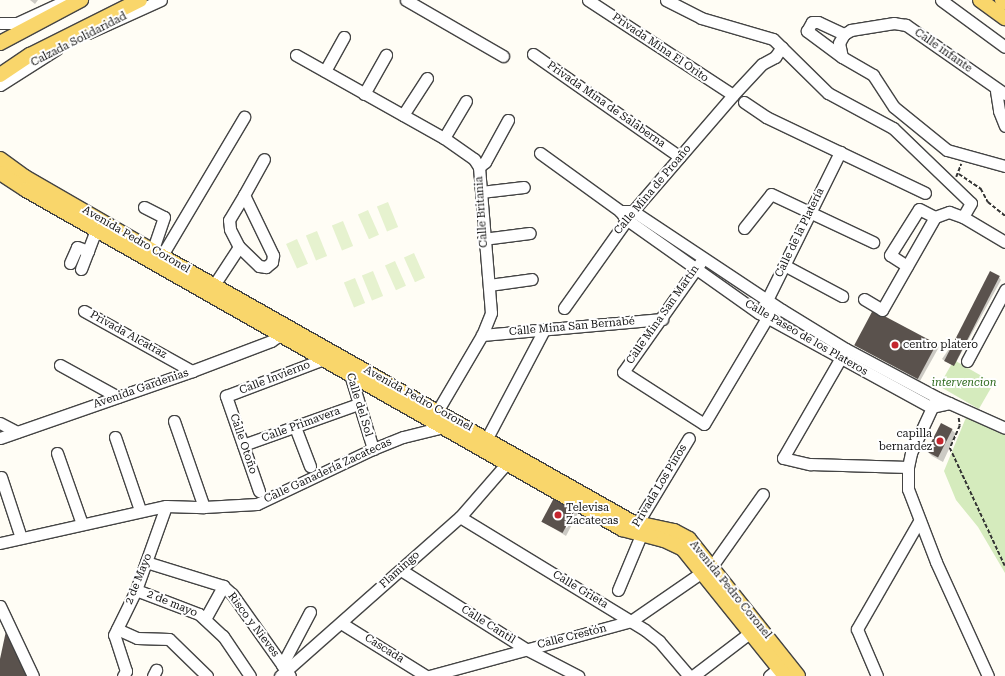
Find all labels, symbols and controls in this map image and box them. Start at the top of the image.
street label: Calzada Solidaridad [29,10,129,70]
street label: Privada Mina El Orito [609,11,711,85]
street label: Calle infante [912,26,974,76]
street label: Privada Mina de Salaberna [544,59,668,151]
street label: Calle Mina de Proaño [612,142,694,238]
street label: Calle Britania [473,176,491,248]
street label: Calle de la Platería [773,186,827,280]
street label: Avenida Pedro Coronel [80,204,192,276]
street label: Calle Mina San Martín [624,263,702,367]
street label: Calle Paseo de los Plateros [742,297,870,379]
street label: Privada Alcatraz [87,308,169,362]
street label: Calle Mina San Bernabé [509,315,635,339]
place label: centro platero [903,338,978,352]
marker: centro platero [890,340,900,350]
street label: Calle Invierno [238,358,312,398]
street label: Avenida Pedro Coronel [361,364,475,434]
street label: Avenida Gardenias [92,366,190,412]
street label: Calle del Sol [343,372,375,438]
park label: intervencion [932,376,996,390]
street label: Calle Primavera [260,405,342,445]
street label: Calle Otoño [227,412,259,476]
place label: capilla bernardez [879,428,932,454]
street label: Calle Ganadería Zacatecas [262,436,394,506]
marker: capilla bernardez [935,436,945,446]
street label: Privada Los Pinos [630,442,690,530]
place label: Televisa Zacatecas [566,502,618,528]
marker: Televisa Zacatecas [553,510,563,520]
street label: Avenida Pedro Coronel [686,538,774,642]
street label: Flamingo [377,549,423,591]
street label: 2 de Mayo [123,552,155,606]
street label: Calle Grieta [550,568,610,612]
street label: 2 de mayo [145,588,199,620]
street label: Risco y Nieves [225,590,281,660]
street label: Calle Cantil [458,603,518,647]
street label: Calle Crestón [536,622,608,652]
street label: Cascada [362,632,406,666]

